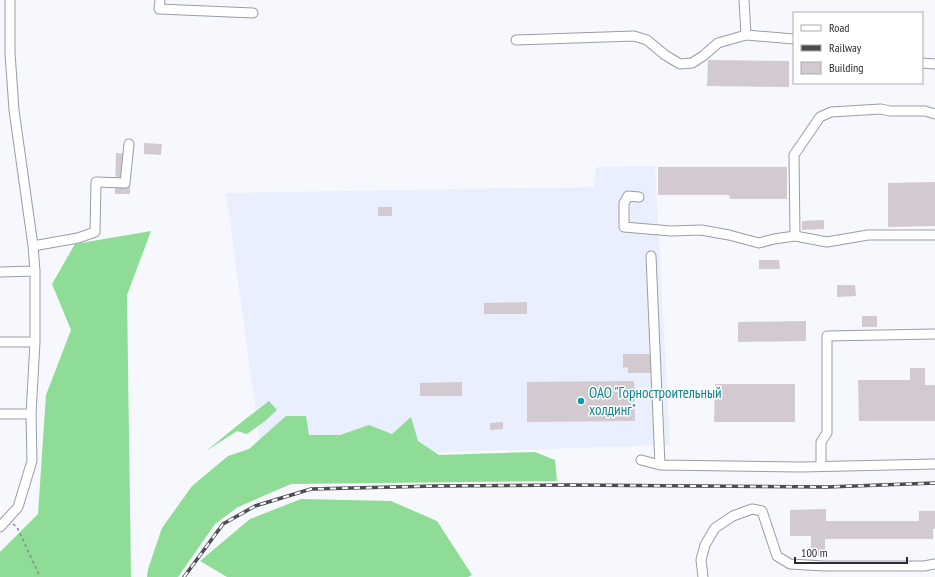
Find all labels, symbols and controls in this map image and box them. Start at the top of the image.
legend [793,12,923,84]
text: Road [829,20,849,35]
text: Railway [829,40,862,55]
text: Building [829,60,864,75]
place label: ОАО "Горностроительный холдинг" [589,383,722,419]
marker: ОАО "Горностроительный холдинг" [576,396,586,406]
scale bar [795,539,907,565]
text: 100 m [801,545,828,560]

